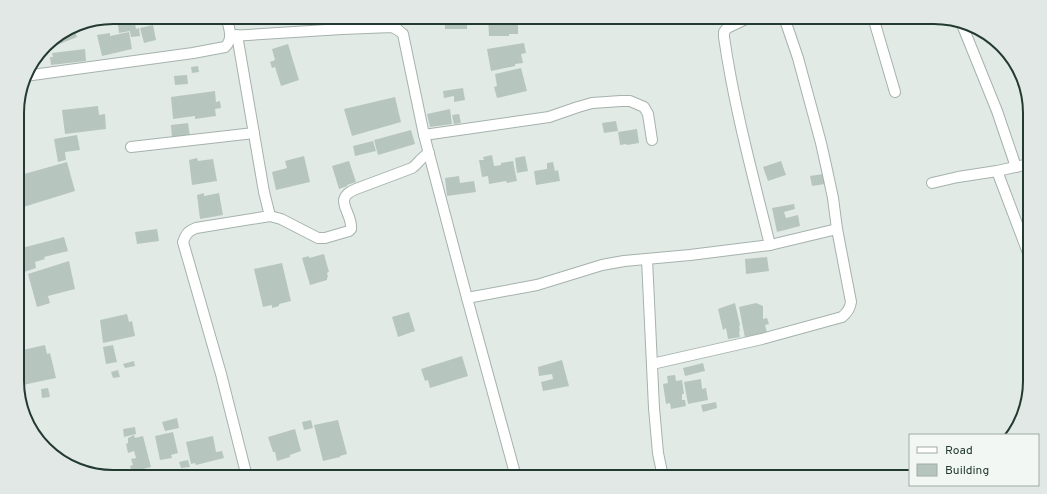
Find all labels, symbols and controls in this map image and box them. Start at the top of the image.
legend [909,434,1039,486]
text: Road [945,443,973,459]
text: Building [945,463,989,479]

